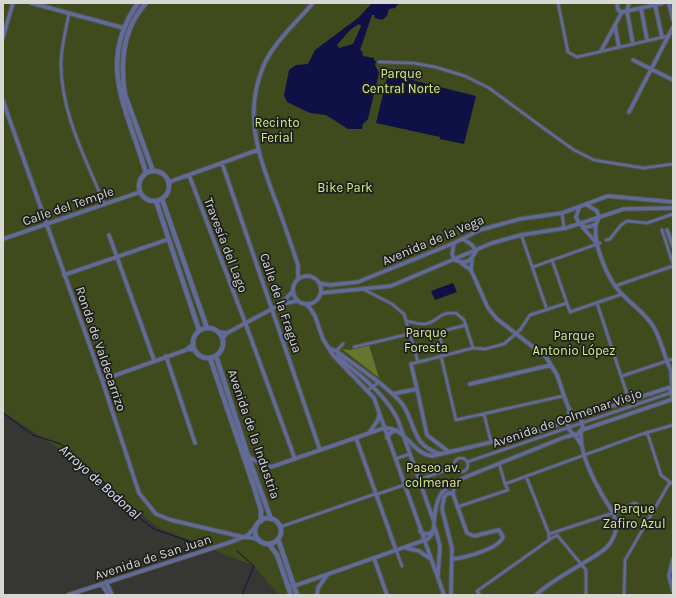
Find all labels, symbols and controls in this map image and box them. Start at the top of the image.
park label: Parque Central Norte [362,66,440,96]
park label: Recinto Ferial [254,115,300,145]
park label: Bike Park [317,180,373,195]
street label: Calle del Temple [20,183,116,229]
street label: Travesía del Lago [201,195,251,295]
street label: Avenida de la Vega [380,212,486,268]
street label: Calle de la Fragua [257,251,305,355]
street label: Ronda de Valdecarrizo [73,285,129,413]
park label: Parque Foresta [404,325,448,355]
park label: Parque Antonio López [533,328,615,358]
street label: Avenida de la Industria [225,367,283,501]
street label: Avenida de Colmenar Viejo [490,385,644,451]
water label: Arroyo de Bodonal [56,441,145,523]
park label: Paseo av. colmenar [405,460,461,490]
park label: Parque Zafiro Azul [602,501,666,531]
street label: Avenida de San Juan [93,531,213,583]

